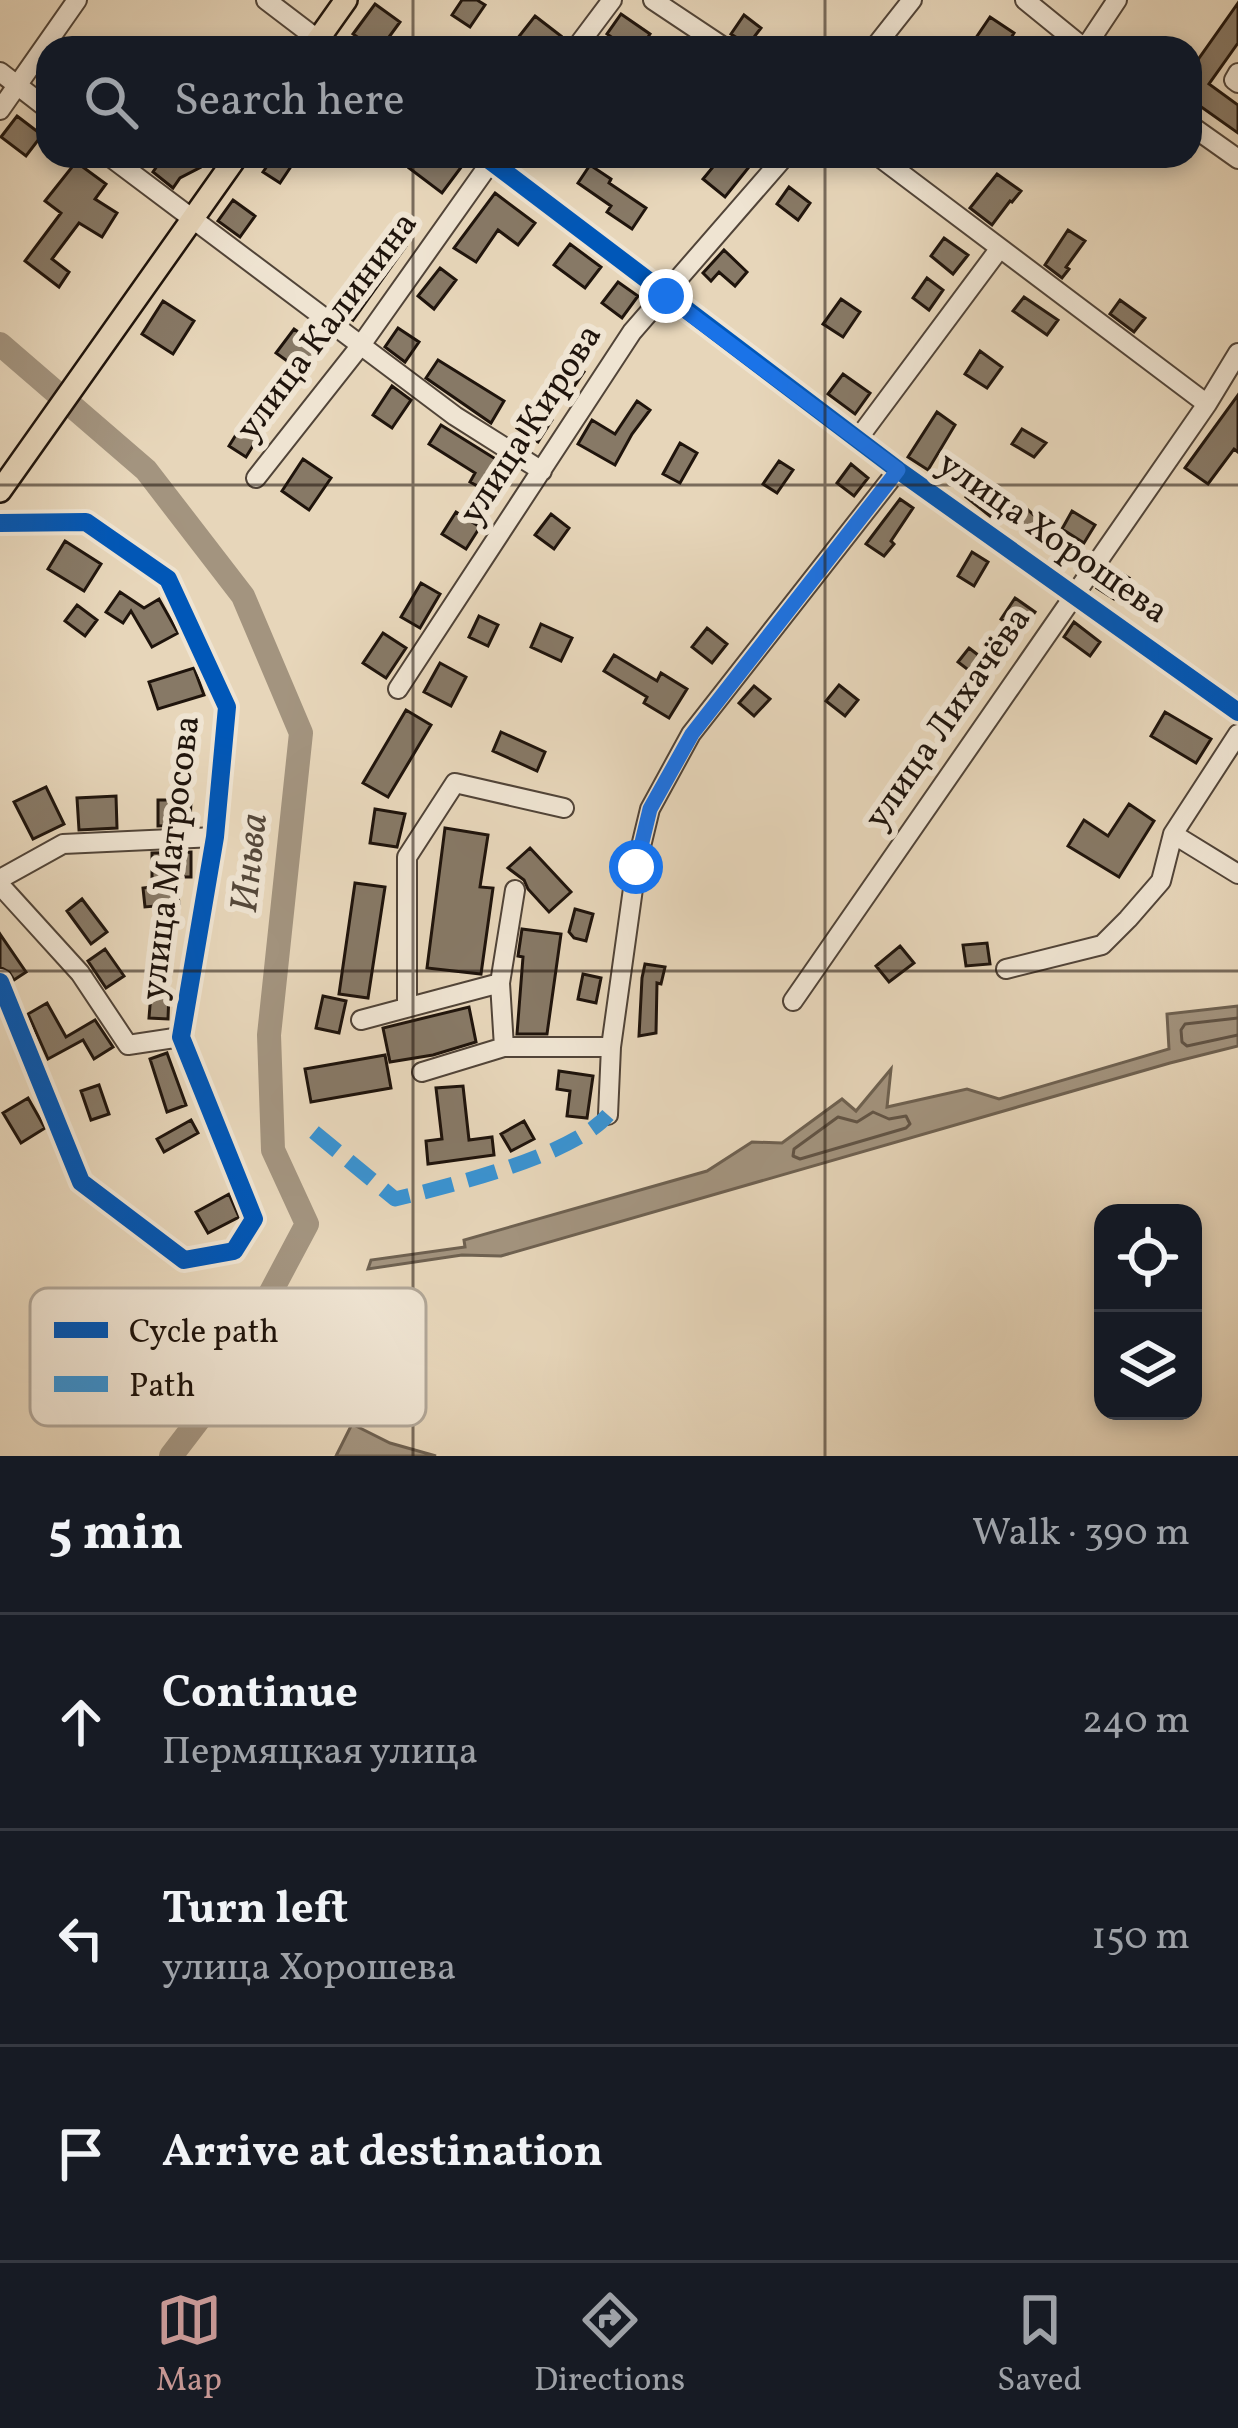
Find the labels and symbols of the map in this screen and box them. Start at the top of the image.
street label: улица Калинина [225,202,431,452]
route end [639,269,693,323]
street label: улица Кирова [448,315,616,535]
street label: улица Хорошева [926,441,1178,637]
street label: улица Лихачёва [854,598,1044,840]
street label: улица Матросова [130,713,214,1003]
water label: Иньва [219,811,283,915]
route start [609,840,663,894]
legend [30,1288,426,1426]
text: Cycle path [129,1311,279,1357]
text: Path [129,1365,195,1411]

